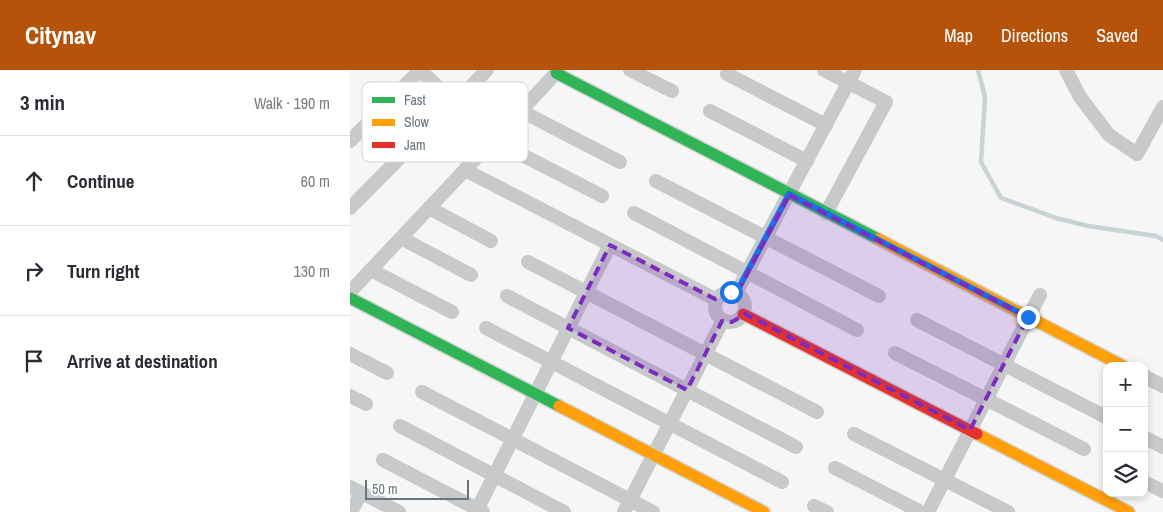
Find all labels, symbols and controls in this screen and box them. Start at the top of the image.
text: Citynav [25,19,96,51]
text: Map [944,23,973,48]
text: Directions [1001,23,1068,48]
text: Saved [1096,23,1138,48]
legend [362,82,528,162]
text: 3 min [20,88,65,117]
text: Fast [404,91,426,109]
text: Walk · 190 m [254,92,330,114]
text: Slow [404,113,430,131]
text: Jam [404,136,426,154]
icon: ahead [20,167,48,195]
text: Continue [67,168,135,194]
text: 60 m [301,170,330,192]
icon: right [20,257,48,285]
text: Turn right [67,258,139,284]
text: 130 m [294,260,330,282]
route start [720,281,743,304]
route end [1017,306,1040,329]
icon: arrive [20,347,48,375]
text: Arrive at destination [67,348,218,374]
map controls [1103,362,1148,497]
button: + [1103,362,1148,407]
button: − [1103,407,1148,452]
button: layers [1103,452,1148,497]
scale bar [365,477,469,500]
text: 50 m [372,480,398,498]

